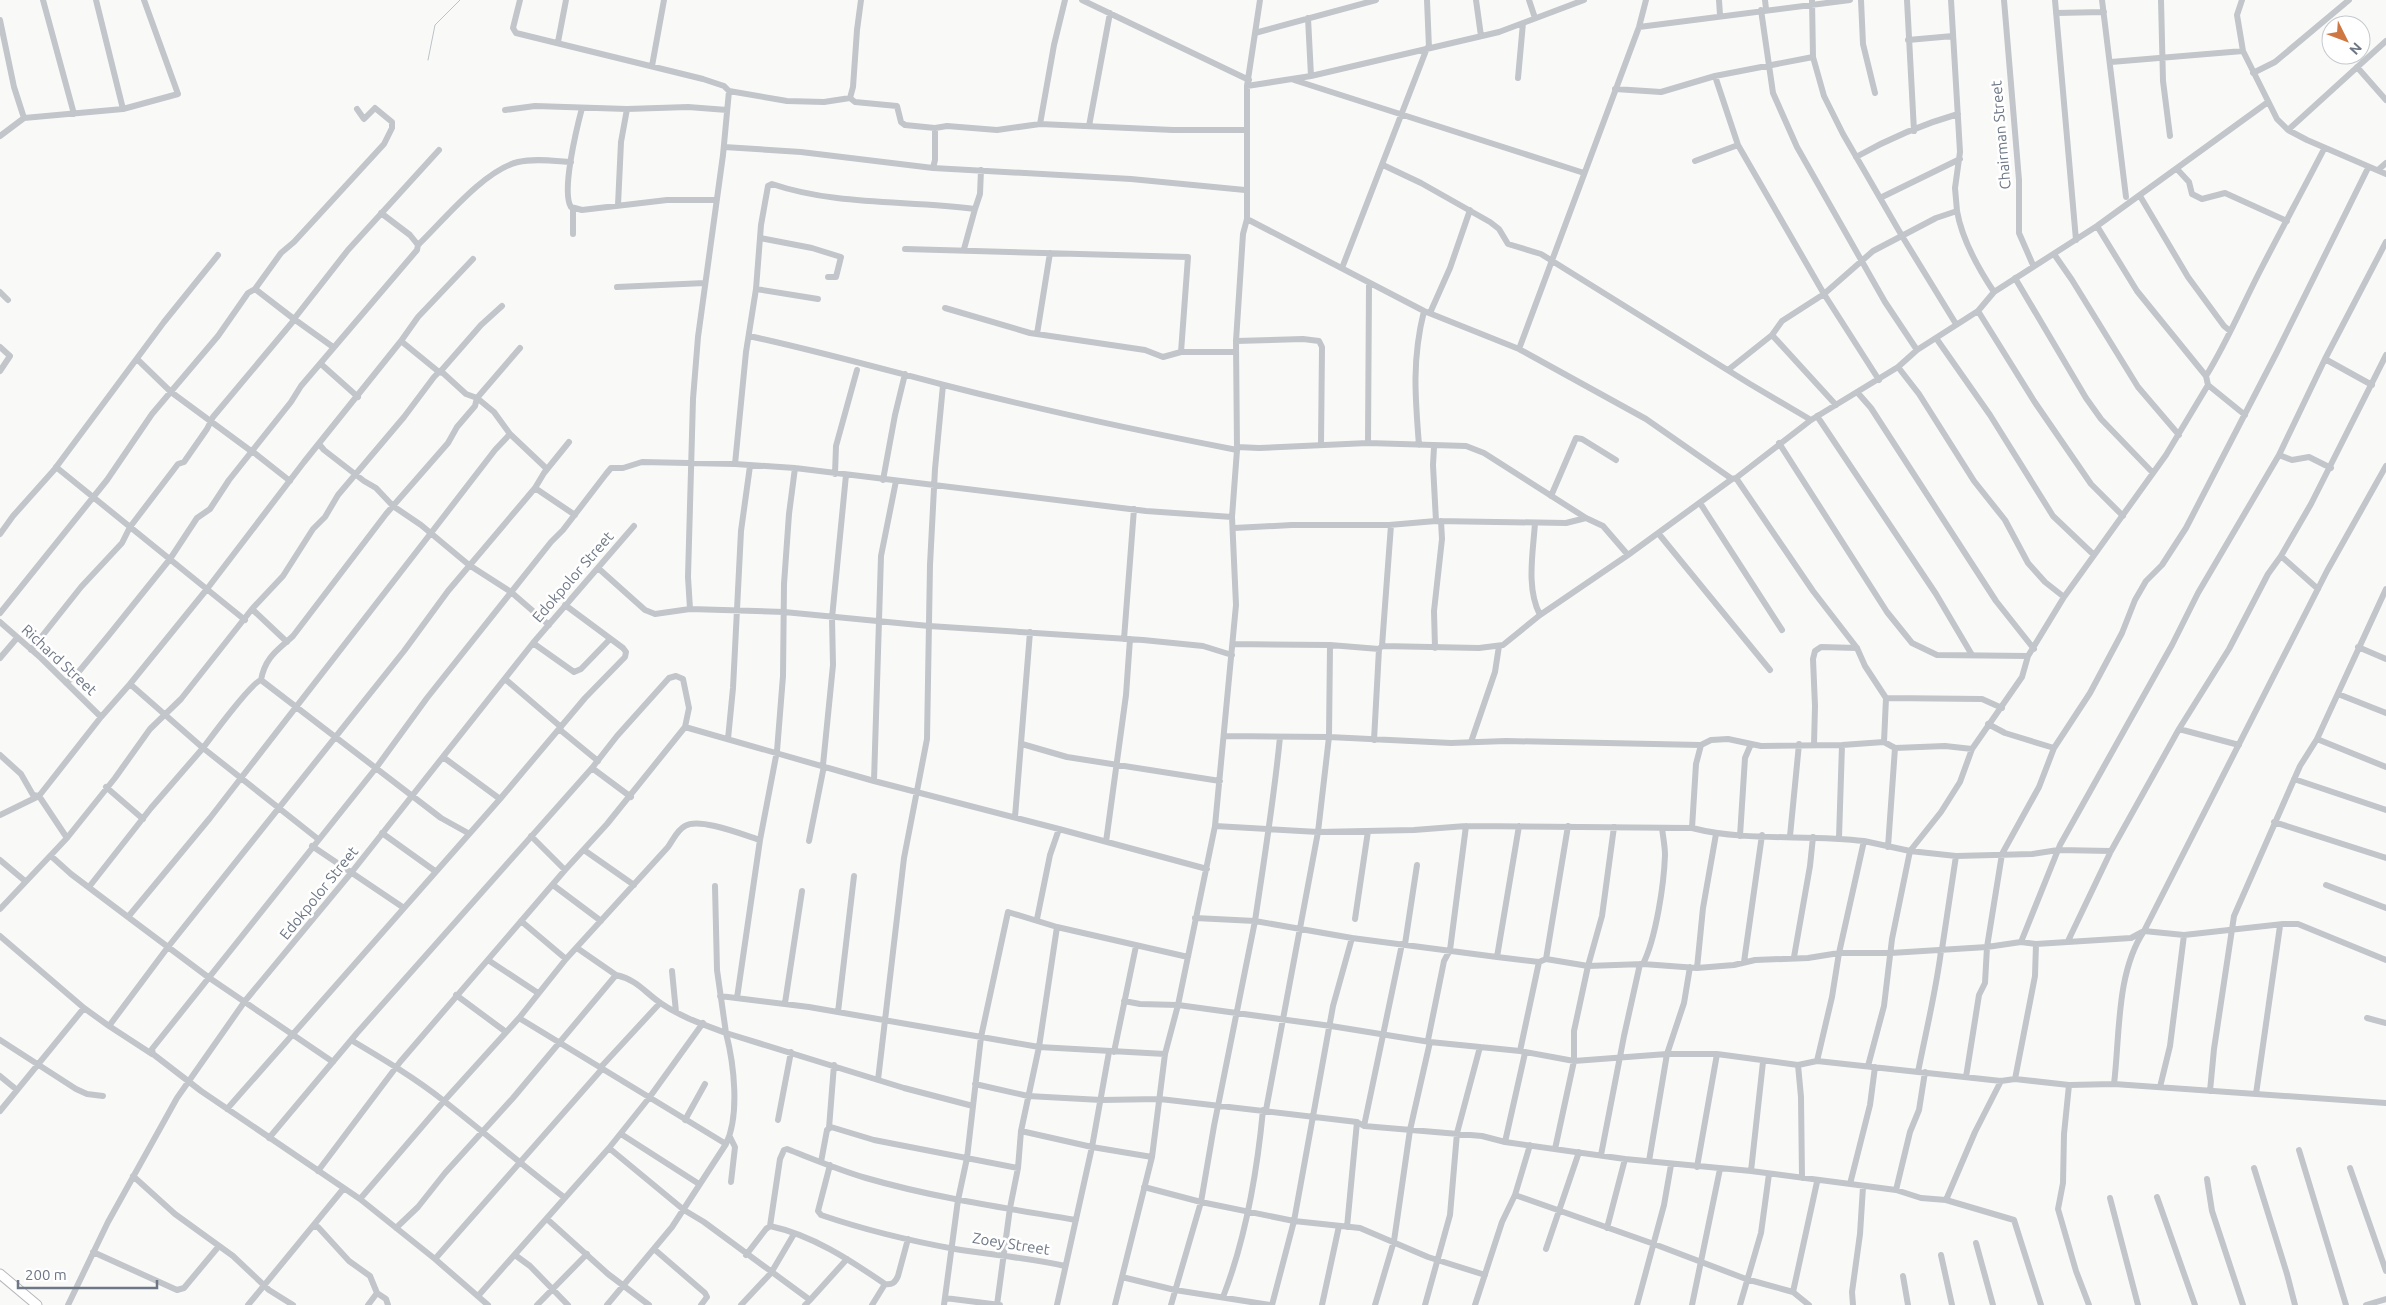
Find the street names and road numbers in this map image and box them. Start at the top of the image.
street label: Chairman Street [1987,80,2014,190]
street label: Edokpolor Street [529,528,617,626]
street label: Richard Street [18,621,100,699]
street label: Edokpolor Street [276,843,361,943]
street label: Zoey Street [971,1229,1051,1258]

